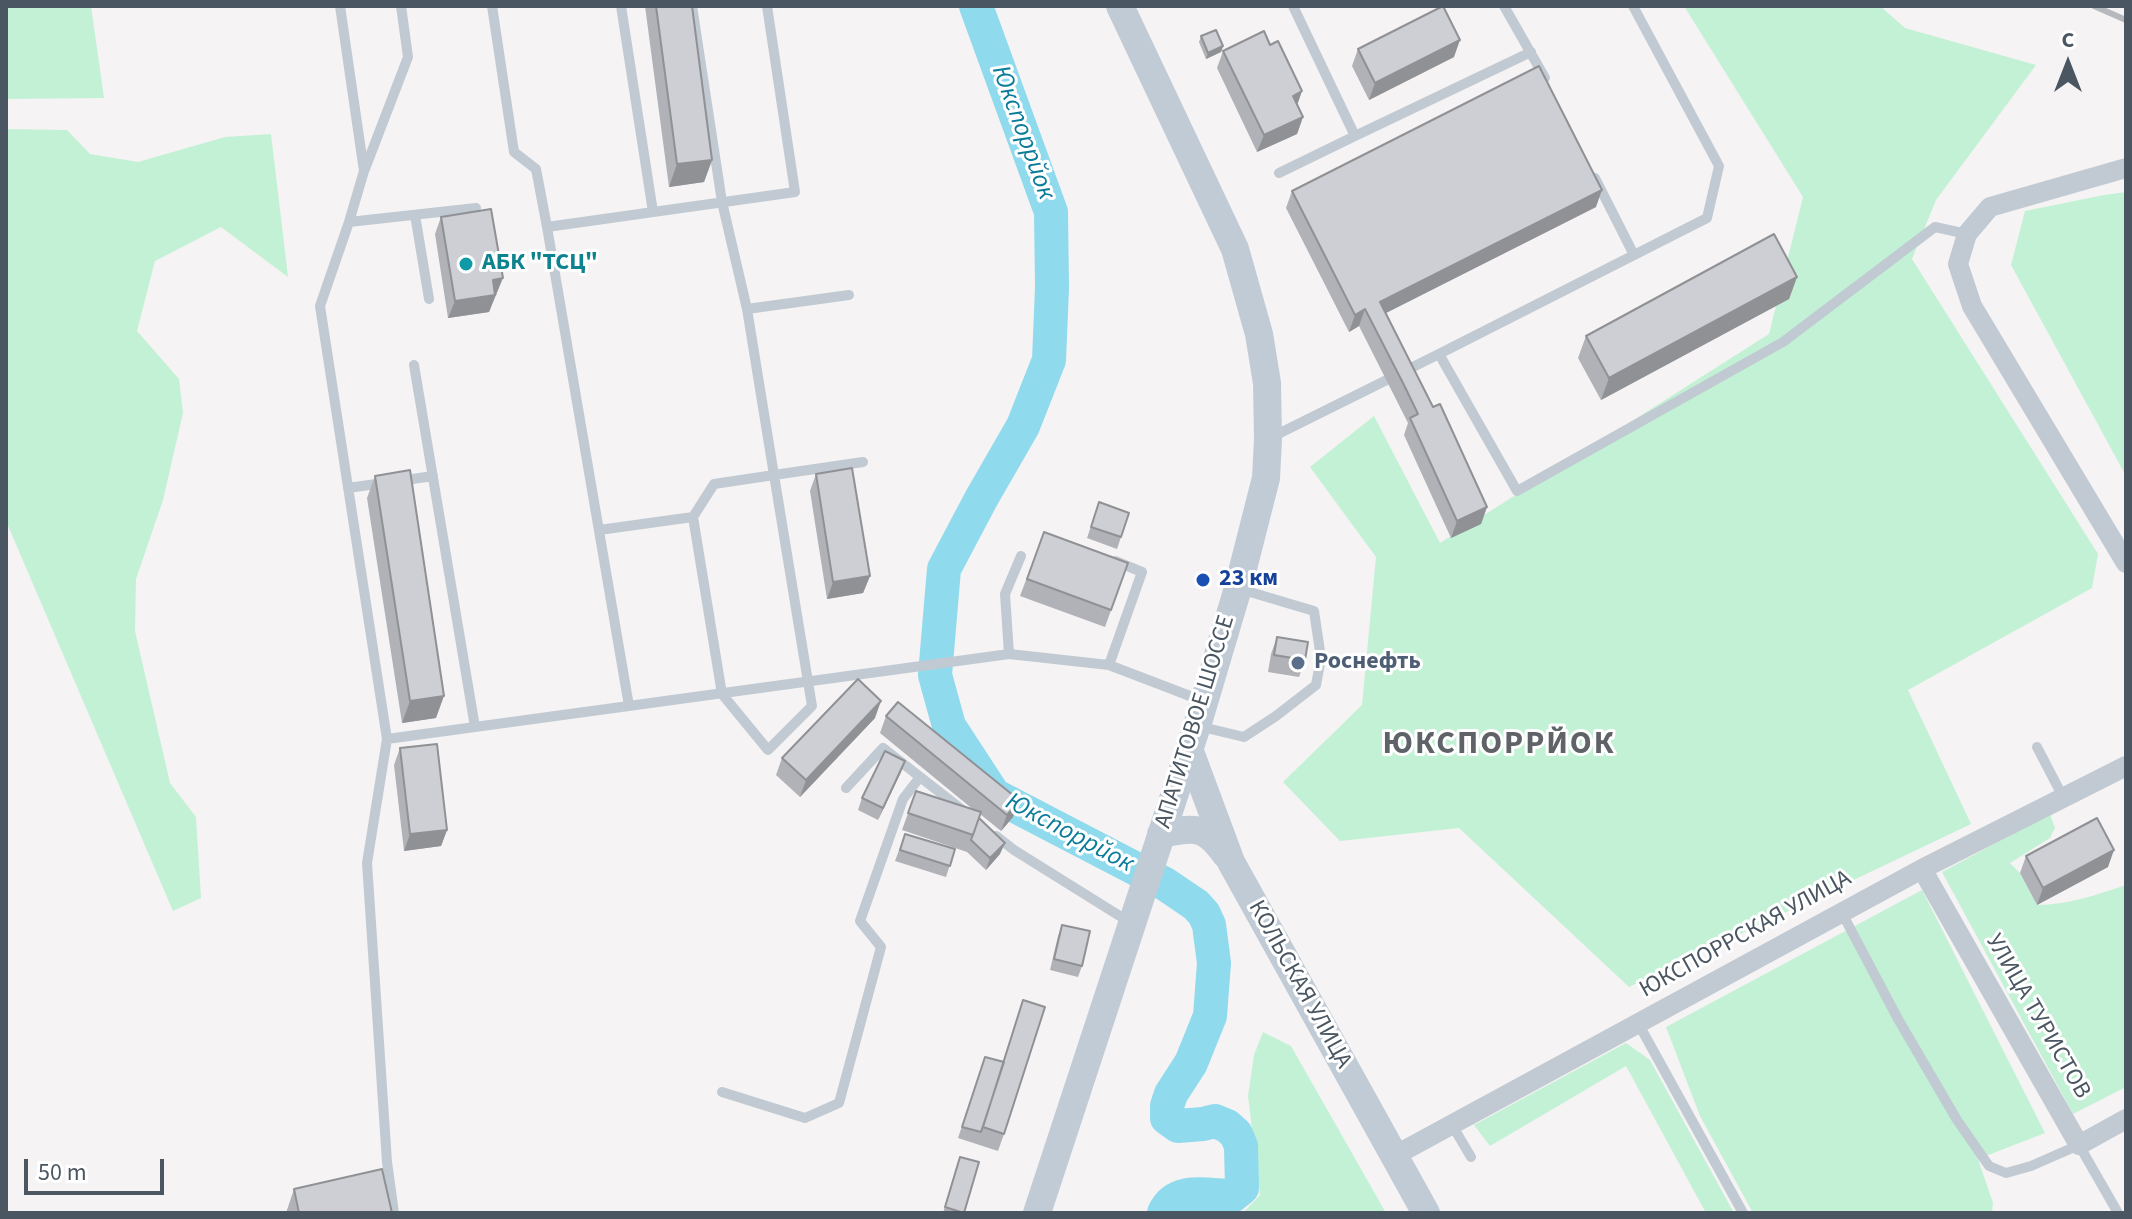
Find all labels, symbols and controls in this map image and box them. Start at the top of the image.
north arrow [2028,24,2108,104]
text: С [2062,24,2074,56]
water label: Юкспоррйок [983,62,1061,204]
place label: АБК "ТСЦ" [482,250,598,278]
marker: АБК "ТСЦ" [457,255,475,273]
place label: 23 км [1219,566,1278,594]
marker: 23 км [1194,571,1212,589]
street label: АПАТИТОВОЕ ШОССЕ [1150,612,1242,832]
place label: Роснефть [1314,649,1421,677]
marker: Роснефть [1289,654,1307,672]
district label: ЮКСПОРРЙОК [1383,727,1615,765]
water label: Юкспоррйок [1000,787,1138,881]
street label: ЮКСПОРРСКАЯ УЛИЦА [1635,865,1857,1005]
street label: КОЛЬСКАЯ УЛИЦА [1241,896,1357,1074]
street label: УЛИЦА ТУРИСТОВ [1978,930,2096,1104]
scale bar [28,1143,168,1193]
text: 50 m [38,1155,87,1190]

